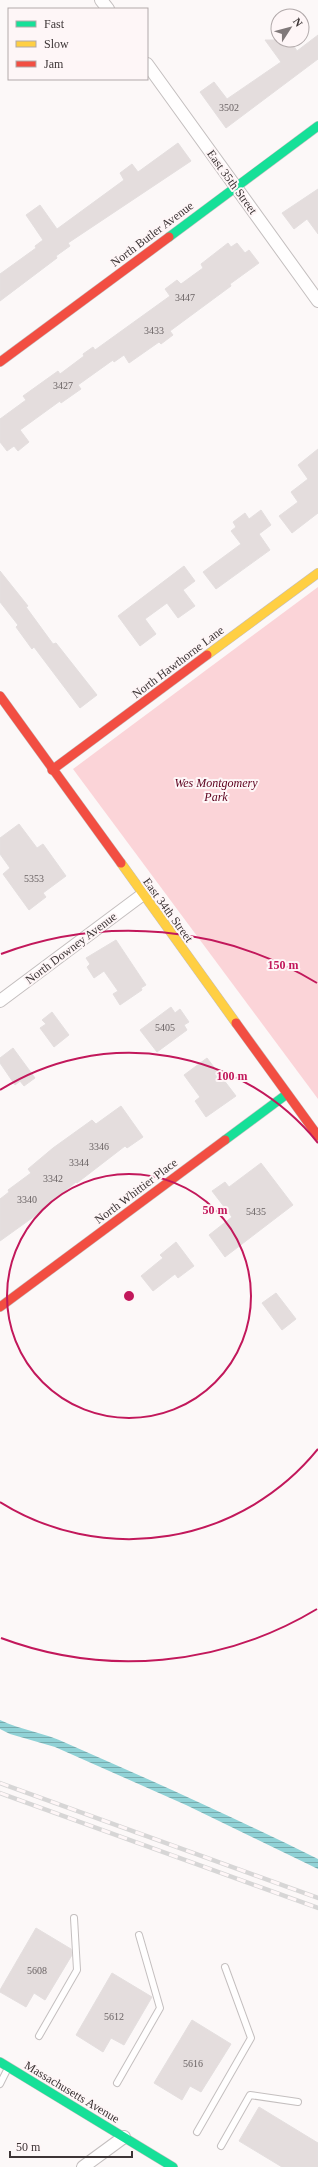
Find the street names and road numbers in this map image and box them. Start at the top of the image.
street label: East 35th Street [204,147,260,217]
street label: North Butler Avenue [108,198,196,270]
street label: North Hawthorne Lane [129,623,227,701]
street label: East 34th Street [140,875,196,945]
street label: North Downey Avenue [23,909,119,987]
street label: North Whittier Place [92,1155,180,1227]
street label: Massachusetts Avenue [22,2058,122,2126]

